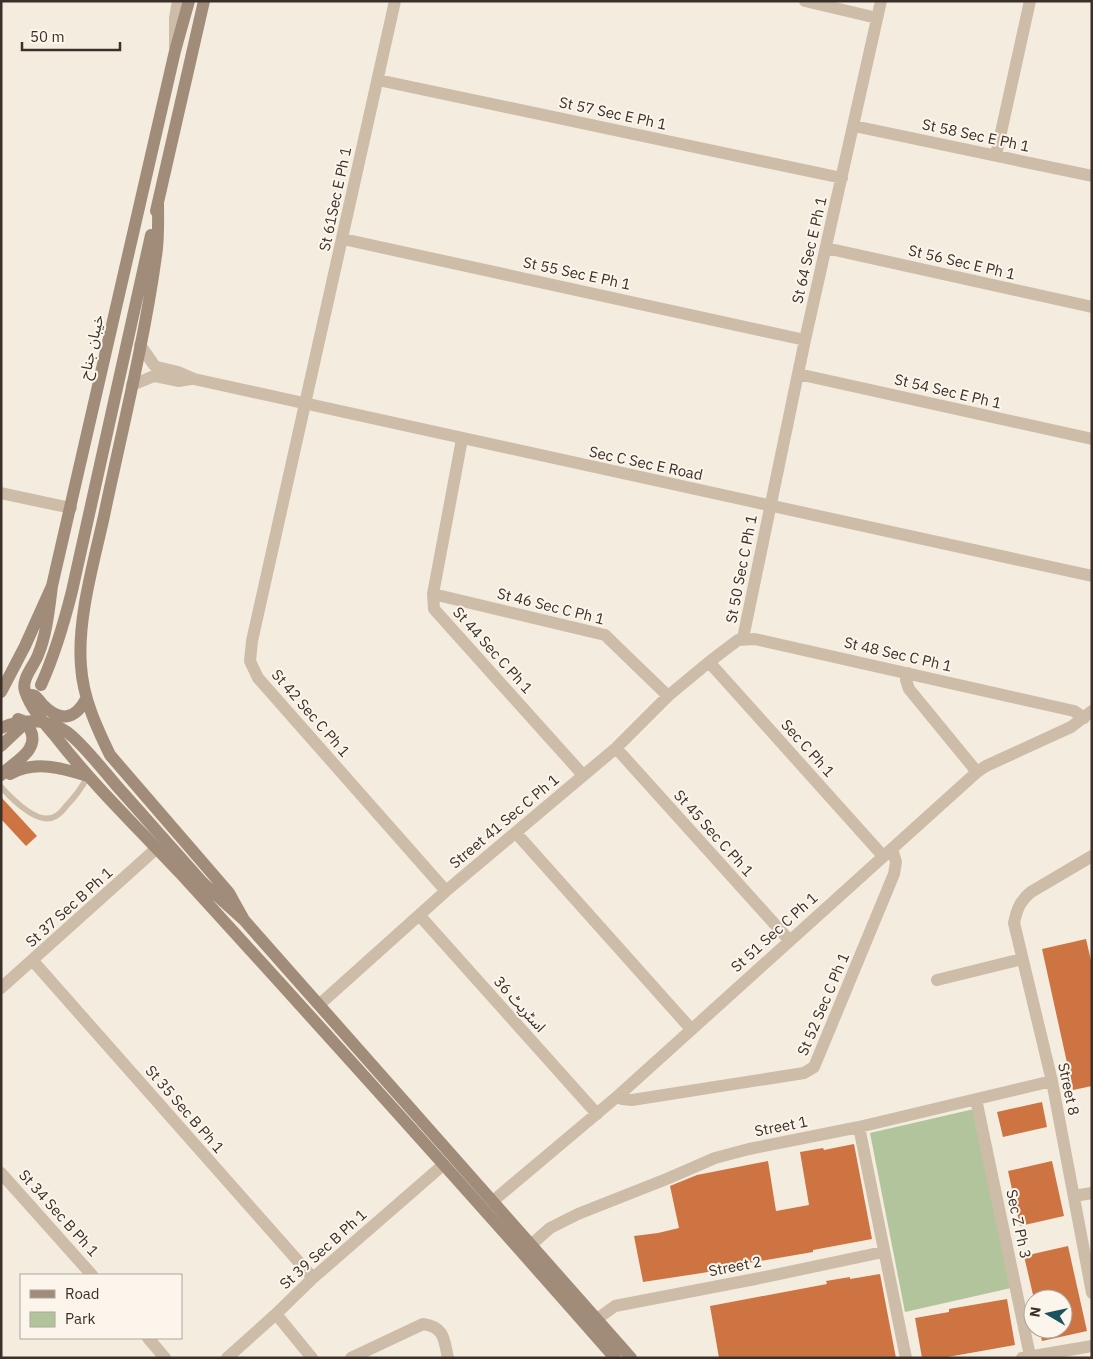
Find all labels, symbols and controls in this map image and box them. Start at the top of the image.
scale bar [22,20,120,52]
text: 50 m [30,27,65,46]
street label: St 57 Sec E Ph 1 [557,92,669,134]
street label: St 58 Sec E Ph 1 [920,114,1032,156]
street label: St 61Sec E Ph 1 [315,145,355,253]
street label: St 64 Sec E Ph 1 [787,195,831,305]
street label: St 56 Sec E Ph 1 [907,240,1017,284]
street label: St 55 Sec E Ph 1 [521,252,633,294]
street label: خیبان جناح [74,313,111,382]
street label: St 54 Sec E Ph 1 [893,369,1003,413]
street label: Sec C Sec E Road [587,442,705,484]
street label: St 50 Sec C Ph 1 [721,513,761,625]
street label: St 46 Sec C Ph 1 [495,583,607,629]
street label: St 44 Sec C Ph 1 [449,603,537,697]
street label: St 48 Sec C Ph 1 [842,632,954,676]
street label: St 42 Sec C Ph 1 [268,665,354,761]
street label: Sec C Ph 1 [777,715,839,781]
street label: Street 41 Sec C Ph 1 [445,770,563,872]
street label: St 45 Sec C Ph 1 [670,786,758,880]
street label: St 37 Sec B Ph 1 [22,863,116,951]
street label: St 51 Sec C Ph 1 [727,888,821,976]
street label: St 52 Sec C Ph 1 [793,950,853,1058]
street label: اسٹریٹ 36 [490,972,550,1036]
street label: St 35 Sec B Ph 1 [142,1061,228,1157]
street label: Street 8 [1054,1061,1084,1117]
street label: Street 1 [753,1112,809,1140]
street label: St 34 Sec B Ph 1 [15,1166,103,1260]
street label: Sec Z Ph 3 [1002,1188,1036,1260]
street label: St 39 Sec B Ph 1 [276,1205,370,1293]
street label: Street 2 [707,1252,763,1280]
legend [20,1274,182,1339]
text: Road [65,1284,100,1303]
north arrow [1023,1289,1073,1339]
text: N [1025,1306,1045,1318]
text: Park [65,1309,95,1328]

